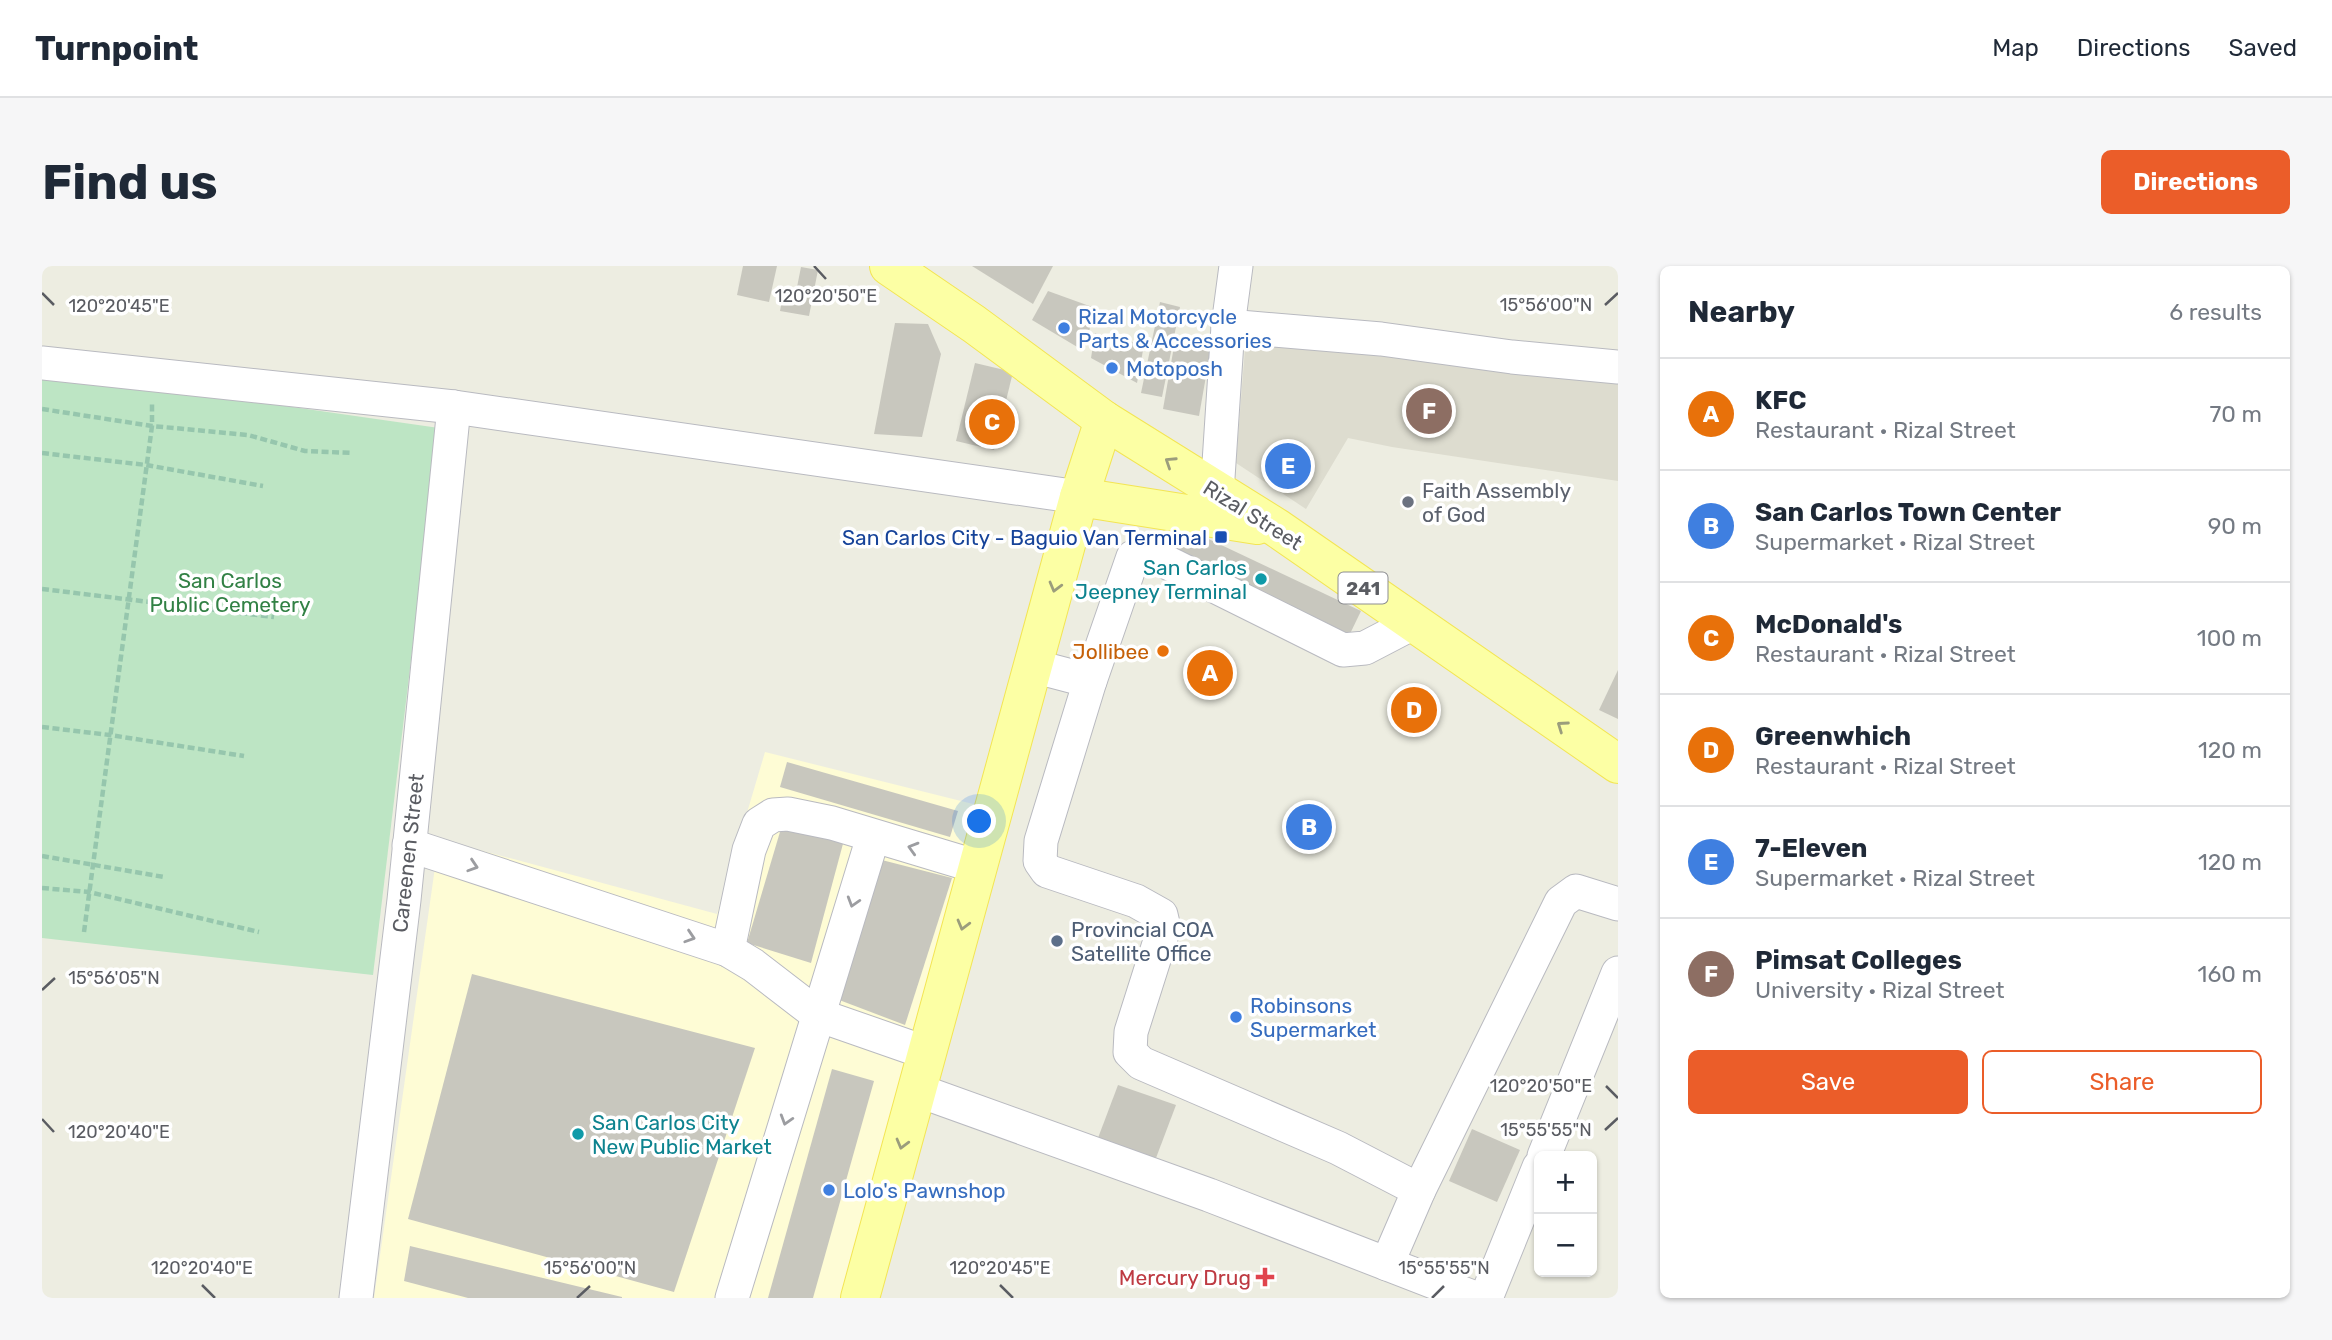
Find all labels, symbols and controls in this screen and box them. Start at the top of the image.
text: Turnpoint [35,29,198,68]
text: Map [1992,34,2039,62]
text: Directions [2077,34,2190,62]
text: Saved [2228,34,2297,62]
button: Directions [2101,150,2290,214]
text: Find us [42,153,218,211]
text: 120°20'50"E [775,285,877,307]
text: 15°56'00"N [1500,294,1592,316]
text: Nearby [1688,294,1795,330]
text: 120°20'45"E [68,295,170,317]
text: 6 results [2169,298,2262,326]
place label: Rizal Motorcycle Parts & Accessories [1078,304,1272,353]
marker: Rizal Motorcycle Parts & Accessories [1056,320,1072,336]
place label: Motoposh [1126,356,1223,381]
marker: Motoposh [1104,360,1120,376]
pin: F [1406,385,1452,437]
text: KFC [1755,385,1806,416]
pin: C [969,396,1015,448]
text: A [1703,400,1719,428]
text: 70 m [2210,400,2262,428]
text: Restaurant · Rizal Street [1755,416,2016,444]
pin: E [1265,440,1311,492]
one-way arrow [1165,458,1178,470]
street label: Rizal Street [1199,475,1307,555]
place label: Faith Assembly of God [1422,478,1571,527]
marker: Faith Assembly of God [1400,494,1416,510]
text: San Carlos Town Center [1755,497,2061,528]
text: B [1703,512,1719,540]
text: 90 m [2208,512,2262,540]
place label: San Carlos City - Baguio Van Terminal [842,525,1207,550]
text: Supermarket · Rizal Street [1755,528,2035,556]
marker: San Carlos City - Baguio Van Terminal [1213,529,1229,545]
place label: San Carlos Jeepney Terminal [1075,555,1247,604]
park label: San Carlos Public Cemetery [149,568,311,617]
marker: San Carlos Jeepney Terminal [1253,571,1269,587]
road number: 241 [1338,572,1388,604]
one-way arrow [1048,581,1063,593]
text: McDonald's [1755,609,1903,640]
text: C [1703,624,1719,652]
text: 100 m [2197,624,2262,652]
place label: Jollibee [1072,639,1149,664]
text: Restaurant · Rizal Street [1755,640,2016,668]
marker: Jollibee [1155,643,1171,659]
pin: A [1187,647,1233,699]
pin: D [1391,684,1437,736]
text: Greenwhich [1755,721,1911,752]
one-way arrow [1557,722,1570,734]
text: D [1703,736,1719,764]
text: 120 m [2198,736,2262,764]
text: Restaurant · Rizal Street [1755,752,2016,780]
street label: Careenen Street [387,772,429,934]
pin: B [1286,801,1332,853]
your location [962,804,996,838]
text: 7-Eleven [1755,833,1868,864]
one-way arrow [907,842,919,857]
text: E [1704,848,1718,876]
text: 120 m [2198,848,2262,876]
one-way arrow [467,858,479,872]
text: Supermarket · Rizal Street [1755,864,2035,892]
one-way arrow [847,896,861,908]
place label: Provincial COA Satellite Office [1071,917,1214,966]
one-way arrow [956,918,971,930]
one-way arrow [683,929,695,943]
marker: Provincial COA Satellite Office [1049,933,1065,949]
text: Pimsat Colleges [1755,945,1962,976]
text: F [1704,960,1718,988]
text: 160 m [2198,960,2262,988]
text: 15°56'05"N [68,967,160,989]
text: University · Rizal Street [1755,976,2005,1004]
place label: Robinsons Supermarket [1250,993,1376,1042]
marker: Robinsons Supermarket [1228,1009,1244,1025]
button: Save [1688,1050,1968,1114]
button: Share [1982,1050,2262,1114]
text: 120°20'50"E [1490,1075,1592,1097]
place label: San Carlos City New Public Market [592,1110,772,1159]
one-way arrow [780,1114,795,1126]
text: 15°55'55"N [1500,1119,1592,1141]
text: 120°20'40"E [68,1121,170,1143]
marker: San Carlos City New Public Market [570,1126,586,1142]
one-way arrow [896,1138,910,1150]
map controls [1534,1151,1597,1277]
button: + [1534,1151,1597,1214]
place label: Lolo's Pawnshop [843,1178,1006,1203]
marker: Lolo's Pawnshop [821,1182,837,1198]
button: − [1534,1214,1597,1277]
text: 120°20'40"E [151,1257,253,1279]
text: 15°56'00"N [544,1257,636,1279]
text: 120°20'45"E [949,1257,1051,1279]
text: 15°55'55"N [1398,1257,1490,1279]
place label: Mercury Drug [1119,1265,1251,1290]
marker: Mercury Drug [1257,1269,1273,1285]

